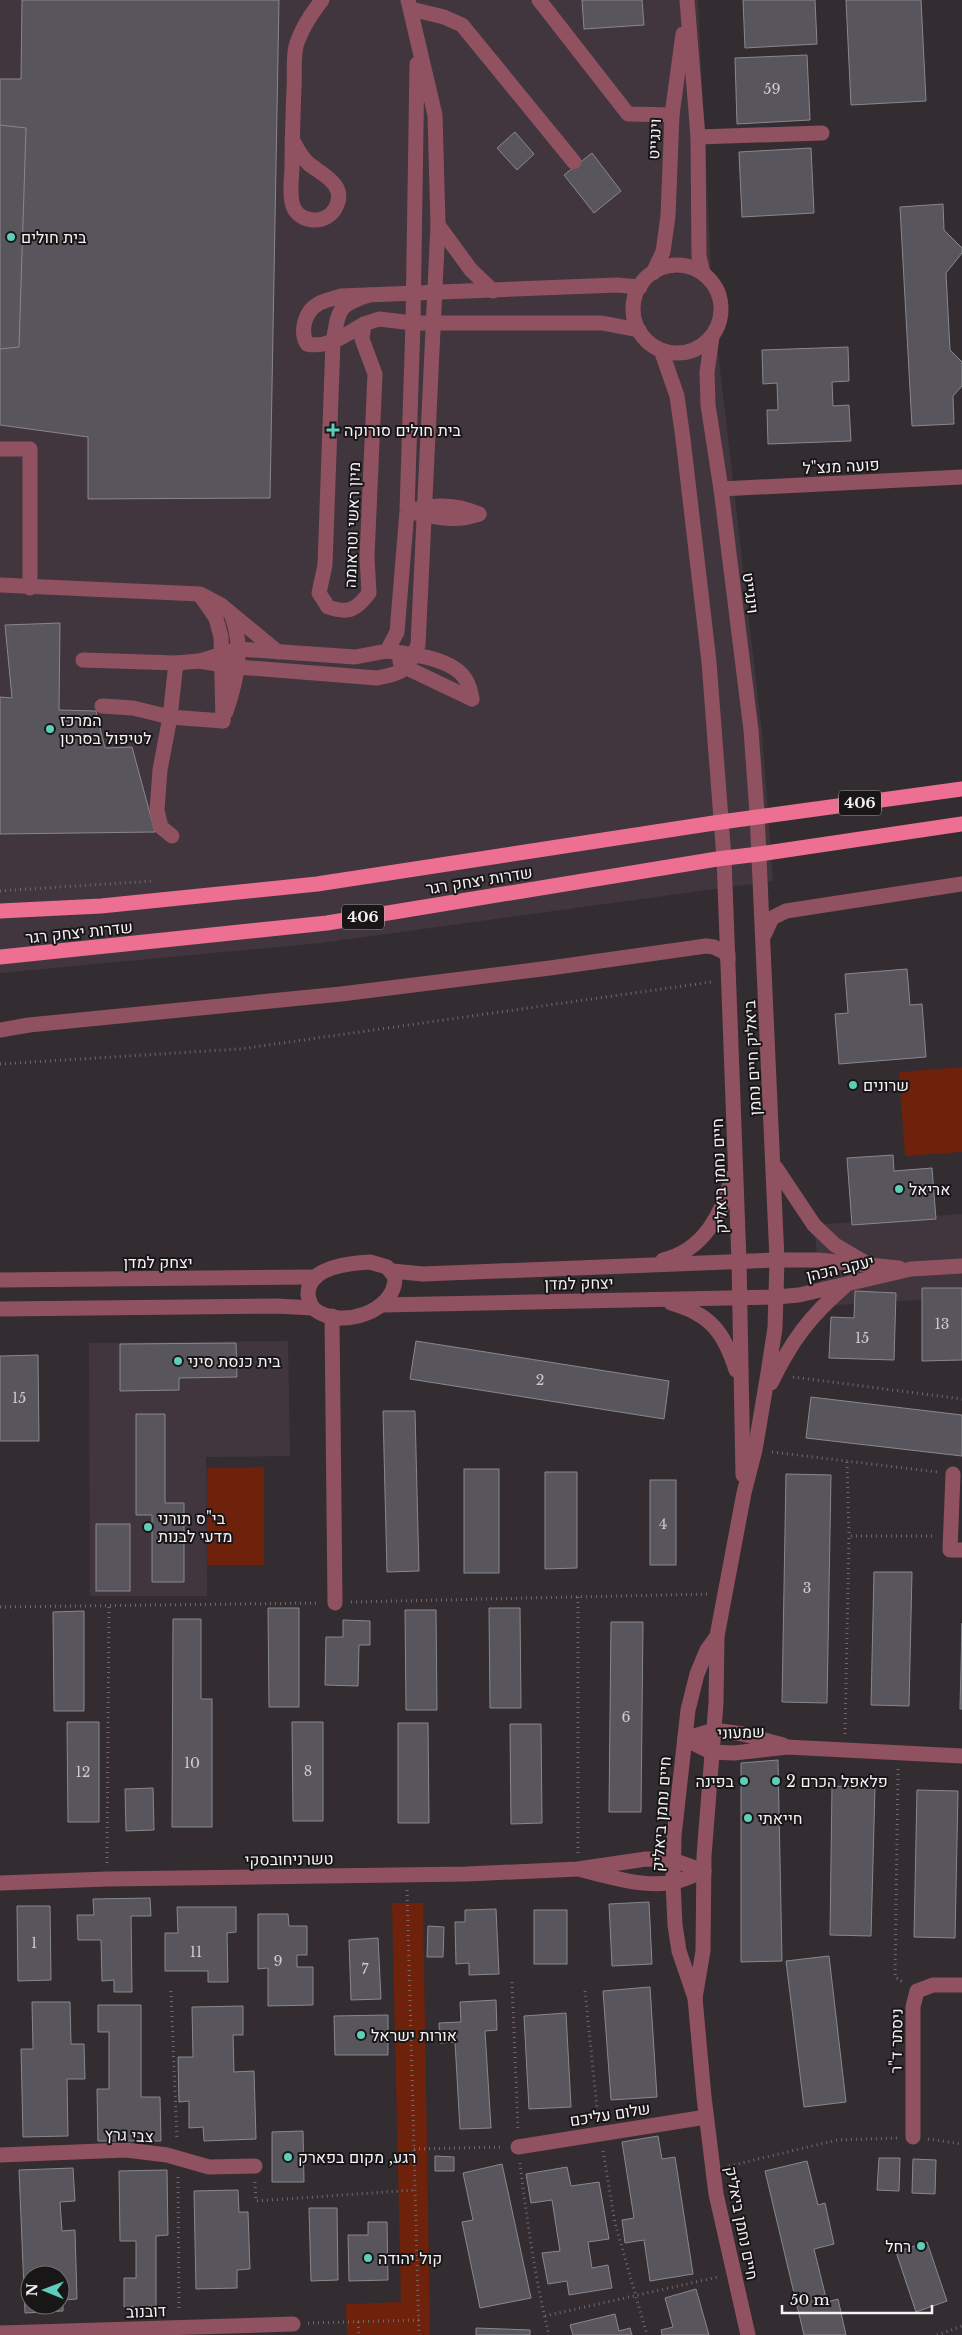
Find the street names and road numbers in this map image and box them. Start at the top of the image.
street label: וינגייט [643,118,665,160]
street label: פועה מנצ"ל [802,454,880,478]
street label: מיון ראשי וטראומה [340,462,364,588]
street label: וינגייט [739,571,763,615]
road number: 406 [839,790,881,816]
street label: שדרות יצחק רגר [424,862,534,898]
road number: 406 [342,904,384,930]
street label: שדרות יצחק רגר [24,916,134,948]
street label: ביאליק חיים נחמן [739,999,765,1116]
street label: חיים נחמן ביאליק [707,1118,731,1234]
street label: יעקב הכהן [804,1250,876,1286]
street label: יצחק למדן [123,1252,193,1272]
street label: יצחק למדן [544,1272,614,1294]
street label: שמעוני [717,1721,765,1743]
street label: חיים נחמן ביאליק [647,1756,675,1872]
street label: טשרניחובסקי [244,1848,334,1870]
street label: ניסתר ד"ר [885,2008,907,2074]
street label: שלום עליכם [568,2098,652,2130]
street label: צבי גרץ [104,2124,154,2146]
street label: חיים נחמן ביאליק [721,2164,763,2282]
street label: דובנוב [125,2300,167,2322]

